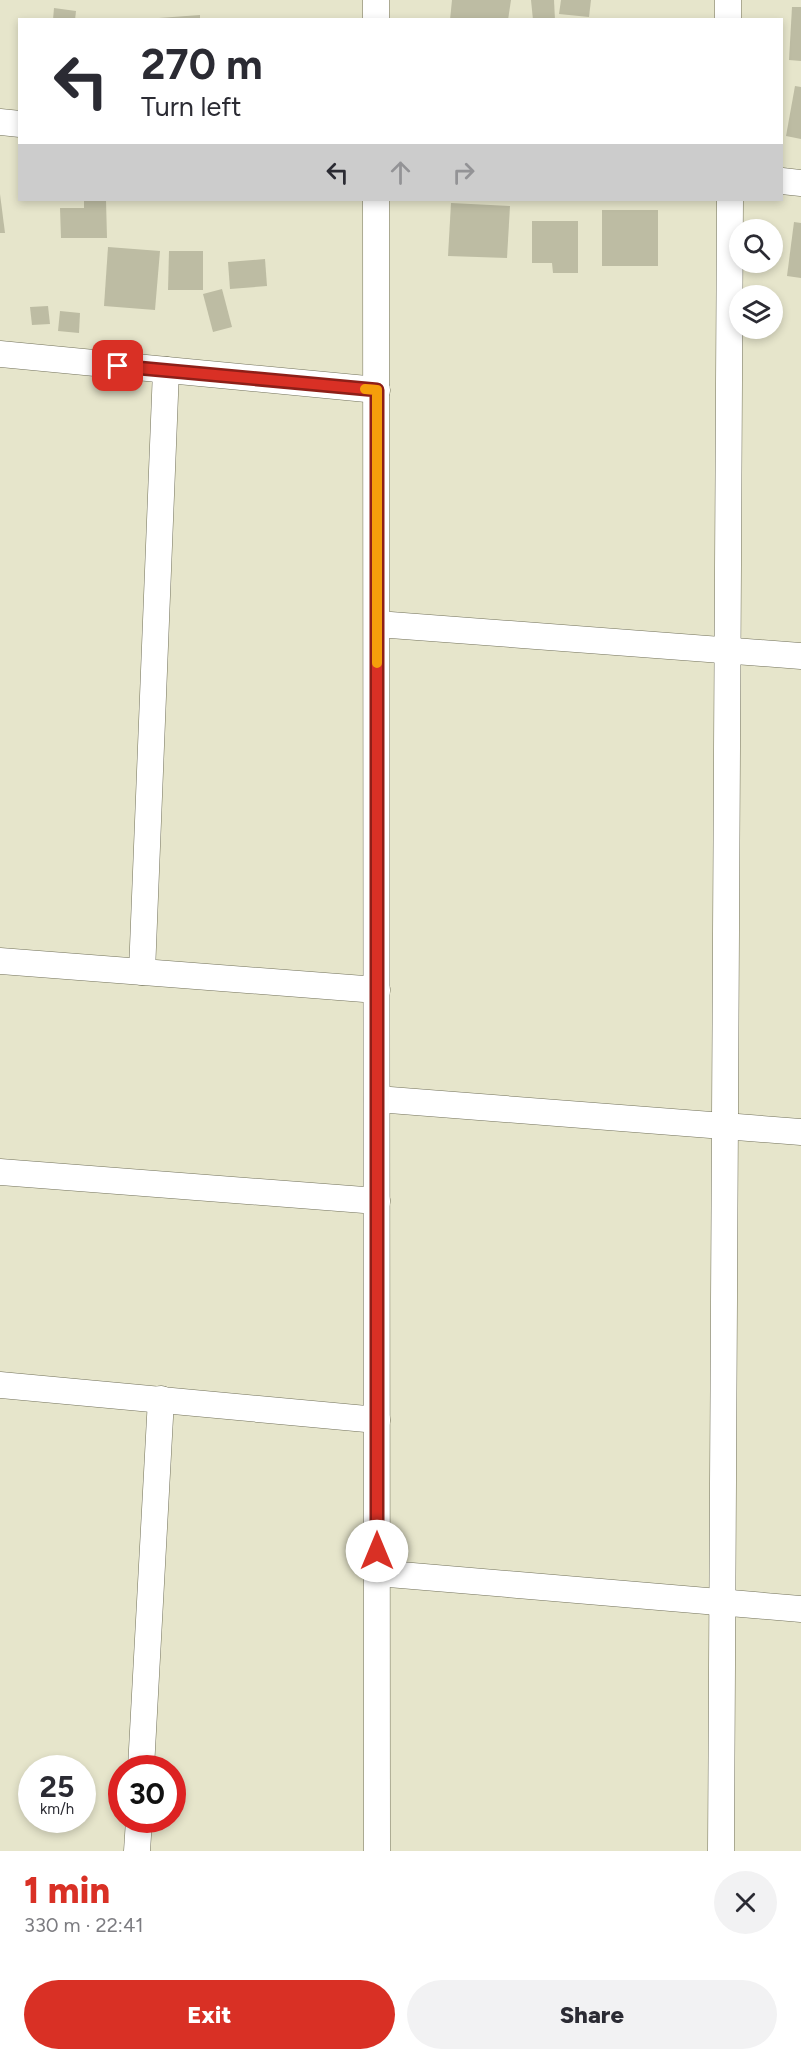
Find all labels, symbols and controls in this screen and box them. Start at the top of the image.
text: 270 m [141,39,263,90]
icon: left [42,42,120,120]
text: Turn left [141,90,241,123]
icon: left [321,156,354,189]
icon: ahead [384,156,417,189]
icon: right [447,156,480,189]
map controls [729,219,783,339]
button: search [729,219,783,273]
button: layers [729,285,783,339]
pin [92,340,143,391]
icon: arrive [101,349,134,382]
position arrow [345,1519,409,1583]
speed limit sign: 30 [108,1755,186,1833]
text: 25 [40,1768,74,1805]
text: km/h [40,1800,74,1818]
text: 1 min [24,1869,110,1912]
button: close [714,1871,777,1934]
text: 330 m · 22:41 [24,1913,144,1937]
button: Exit [24,1980,395,2049]
button: Share [407,1980,777,2049]

